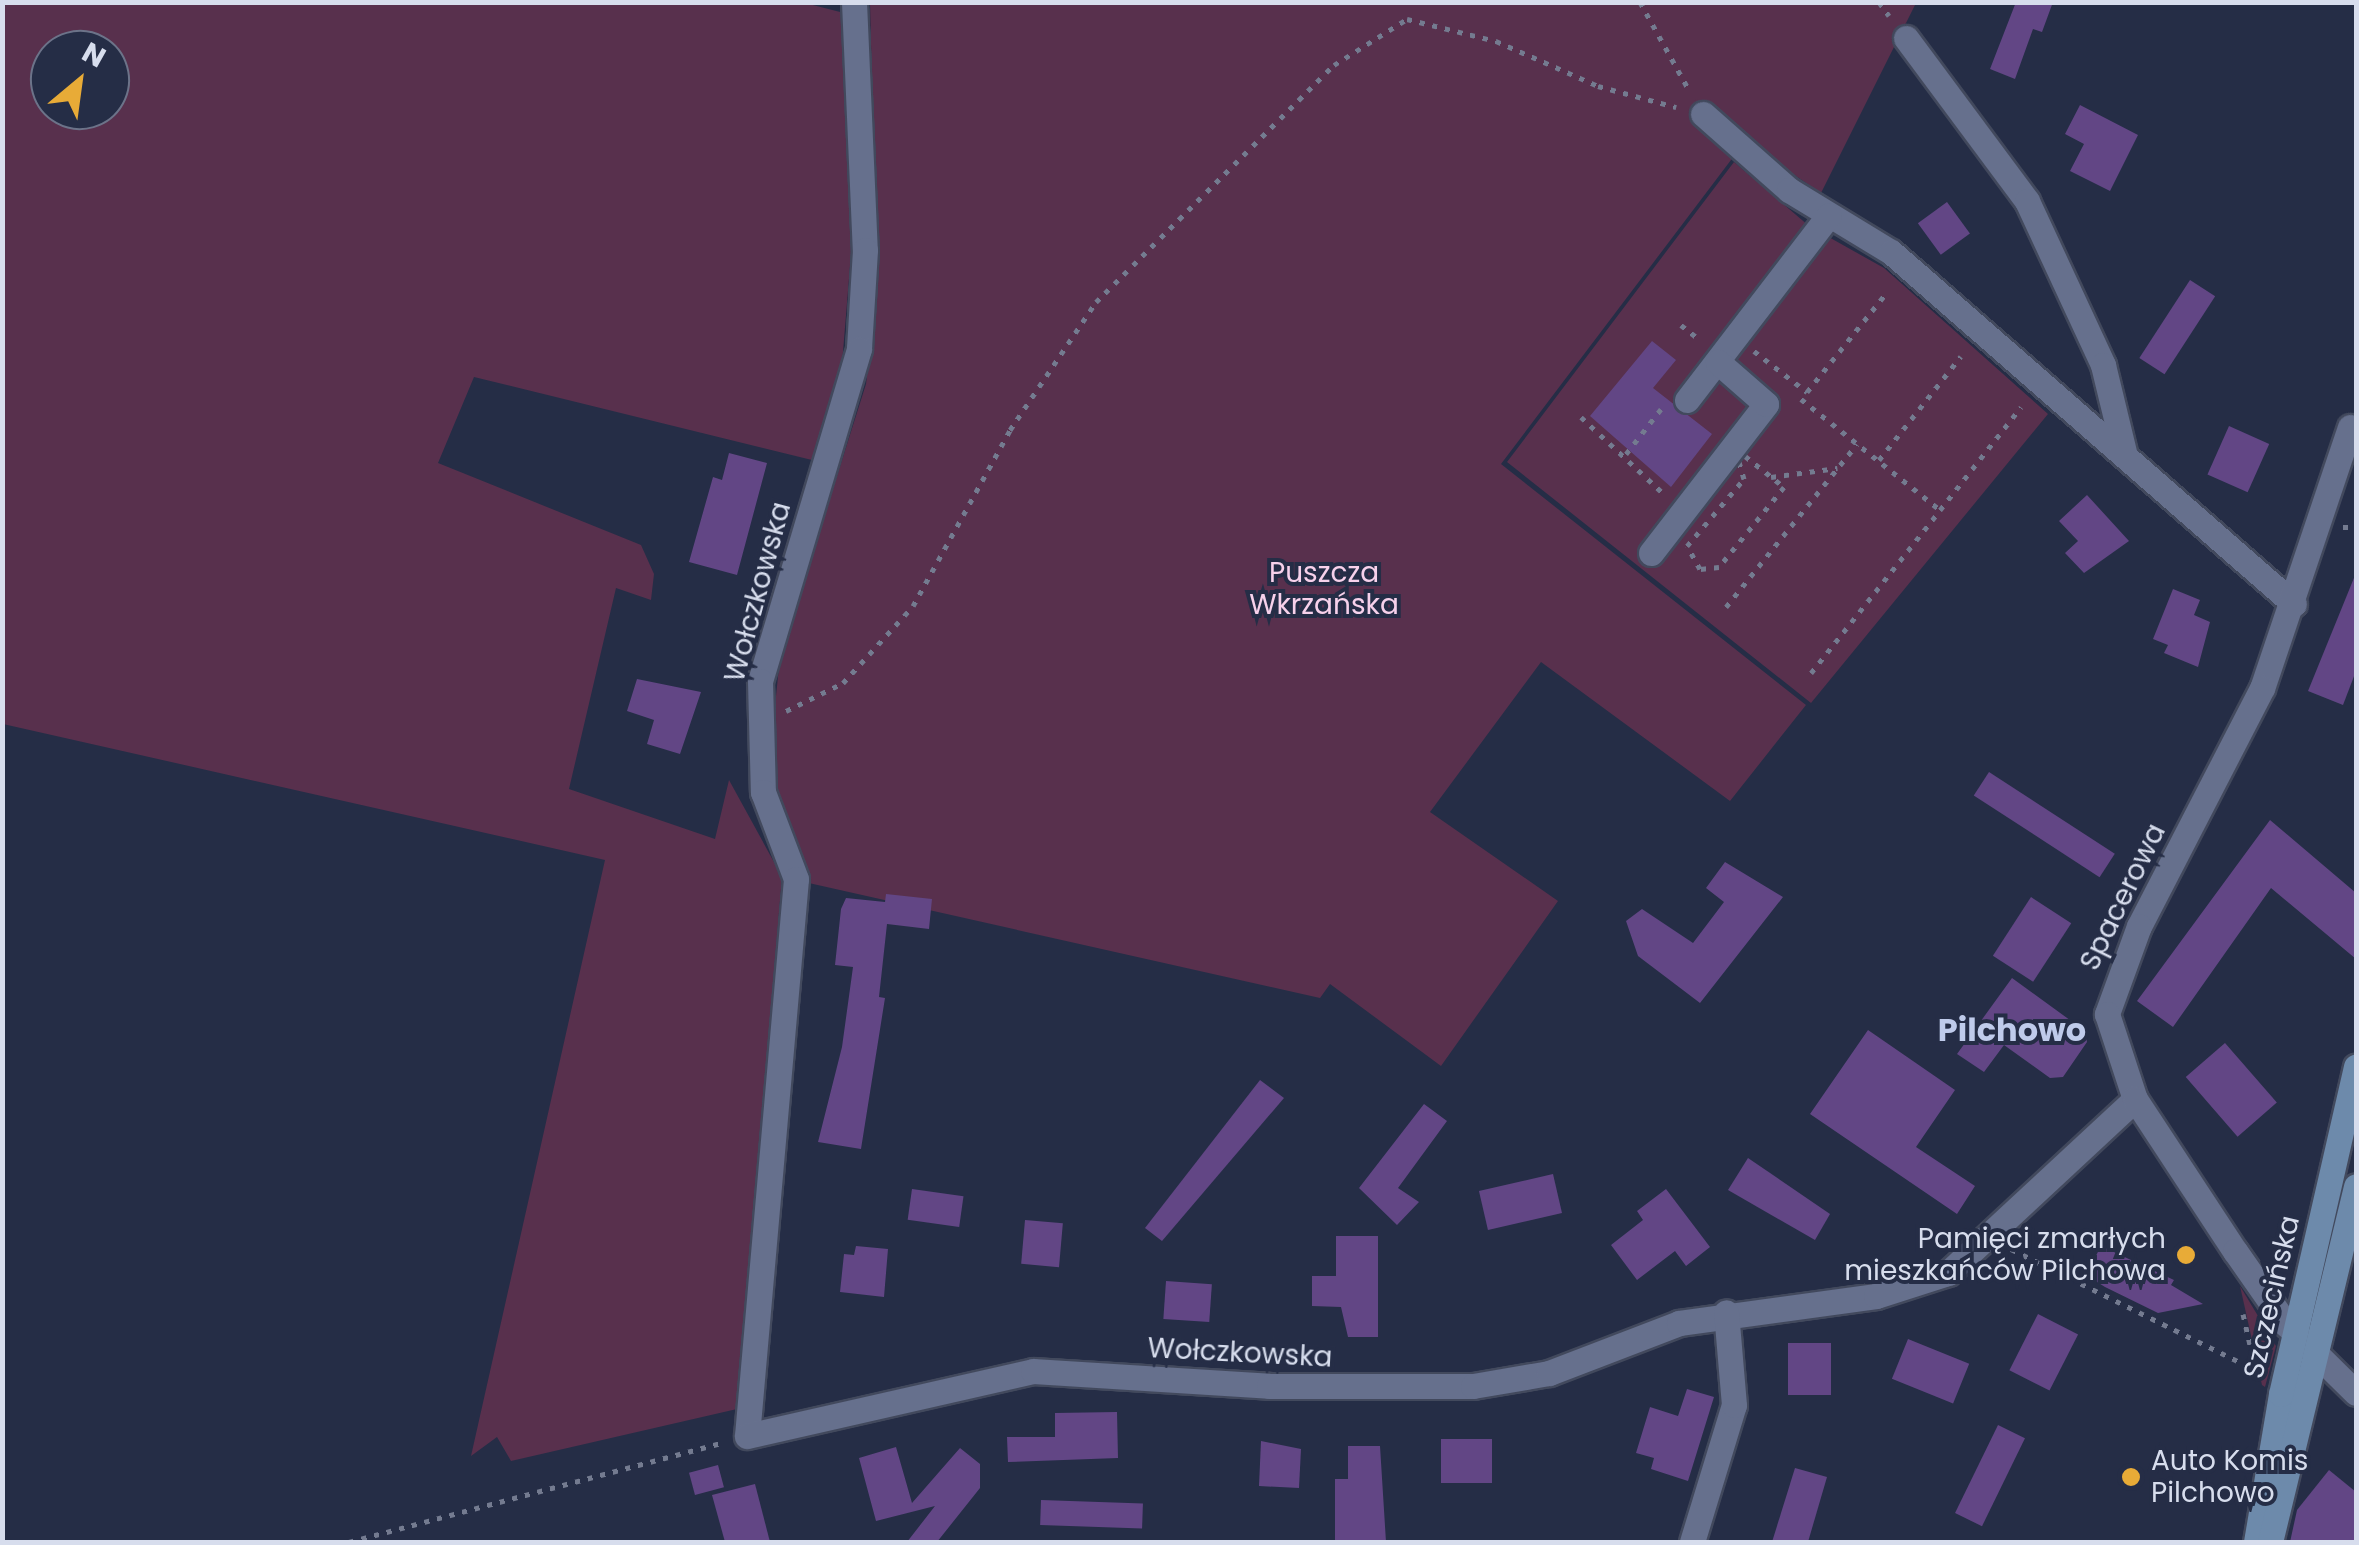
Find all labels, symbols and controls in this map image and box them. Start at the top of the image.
north arrow [30,30,130,130]
text: N [75,33,112,77]
street label: Wołczkowska [718,498,798,686]
park label: Puszcza Wkrzańska [1249,556,1399,622]
street label: Spacerowa [2073,818,2173,976]
district label: Pilchowo [1938,1011,2086,1049]
street label: Szczecińska [2237,1212,2307,1382]
place label: Pamięci zmarłych mieszkańców Pilchowa [1844,1222,2166,1288]
marker: Pamięci zmarłych mieszkańców Pilchowa [2175,1244,2197,1266]
street label: Wołczkowska [1147,1331,1333,1375]
place label: Auto Komis Pilchowo [2151,1444,2308,1510]
marker: Auto Komis Pilchowo [2120,1466,2142,1488]

